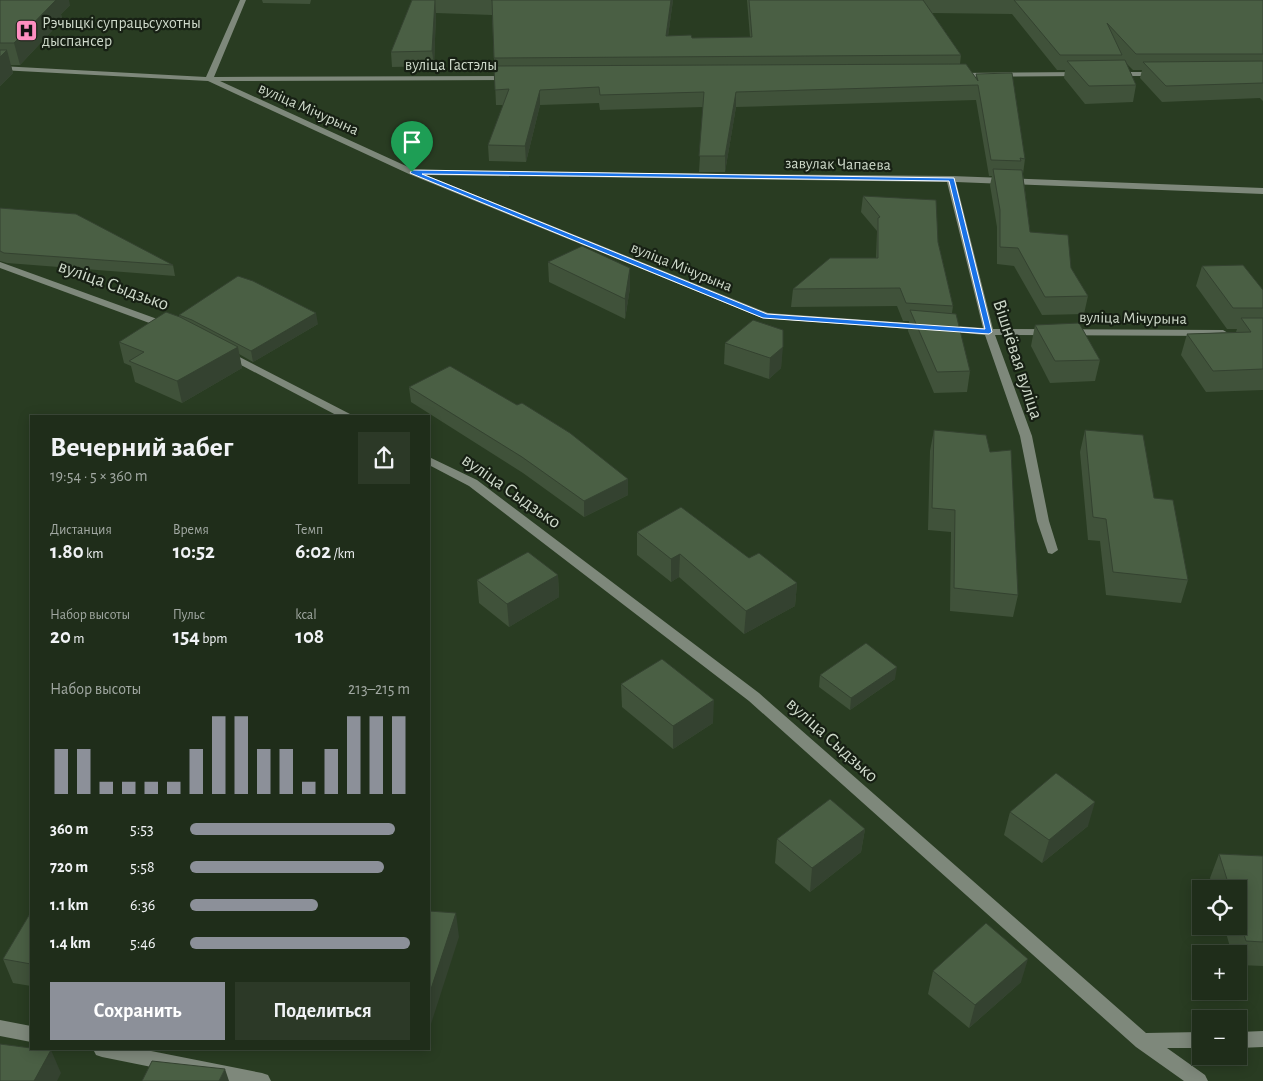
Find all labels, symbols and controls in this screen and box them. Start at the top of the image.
place label: Рэчыцкі супрацьсухотны дыспансер [42,15,201,49]
hospital icon: Рэчыцкі супрацьсухотны дыспансер [14,19,38,43]
street label: вуліца Гастэлы [405,57,497,74]
street label: вуліца Мічурына [256,80,361,139]
pin [391,121,433,172]
icon: arrive [398,128,426,156]
street label: завулак Чапаева [785,155,891,174]
street label: вуліца Мічурына [628,239,735,295]
street label: вуліца Сыдзько [56,257,171,314]
street label: Вішнёвая вуліца [989,297,1046,422]
street label: вуліца Мічурына [1079,309,1187,328]
button: share [358,432,410,484]
text: Вечерний забег [50,434,233,462]
street label: вуліца Сыдзько [458,450,564,532]
text: 19:54 · 5 × 360 m [50,468,148,484]
text: Дистанция [50,523,112,537]
text: Время [173,523,209,537]
text: Темп [295,523,323,537]
text: 1.80 [50,541,84,562]
text: 10:52 [173,541,215,562]
text: 6:02 [295,541,331,562]
text: km [84,547,104,561]
text: /km [331,547,355,561]
text: Набор высоты [50,608,130,622]
text: Пульс [173,608,205,622]
text: kcal [295,608,317,622]
text: 20 [50,626,71,647]
text: 154 [173,626,200,647]
text: 108 [295,626,324,647]
text: m [71,632,84,646]
text: bpm [200,632,228,646]
text: Набор высоты [50,681,141,697]
text: 213–215 m [348,681,410,697]
street label: вуліца Сыдзько [782,694,882,786]
text: 360 m [50,821,88,837]
text: 5:53 [130,821,154,837]
text: 720 m [50,859,88,875]
text: 5:58 [130,859,155,875]
map controls [1192,880,1247,1065]
button: locate [1192,880,1247,935]
text: 1.1 km [50,897,88,913]
text: 6:36 [130,897,155,913]
text: 1.4 km [50,935,91,951]
text: 5:46 [130,935,156,951]
button: + [1192,945,1247,1000]
button: Сохранить [50,982,225,1040]
button: Поделиться [235,982,410,1040]
button: − [1192,1010,1247,1065]

